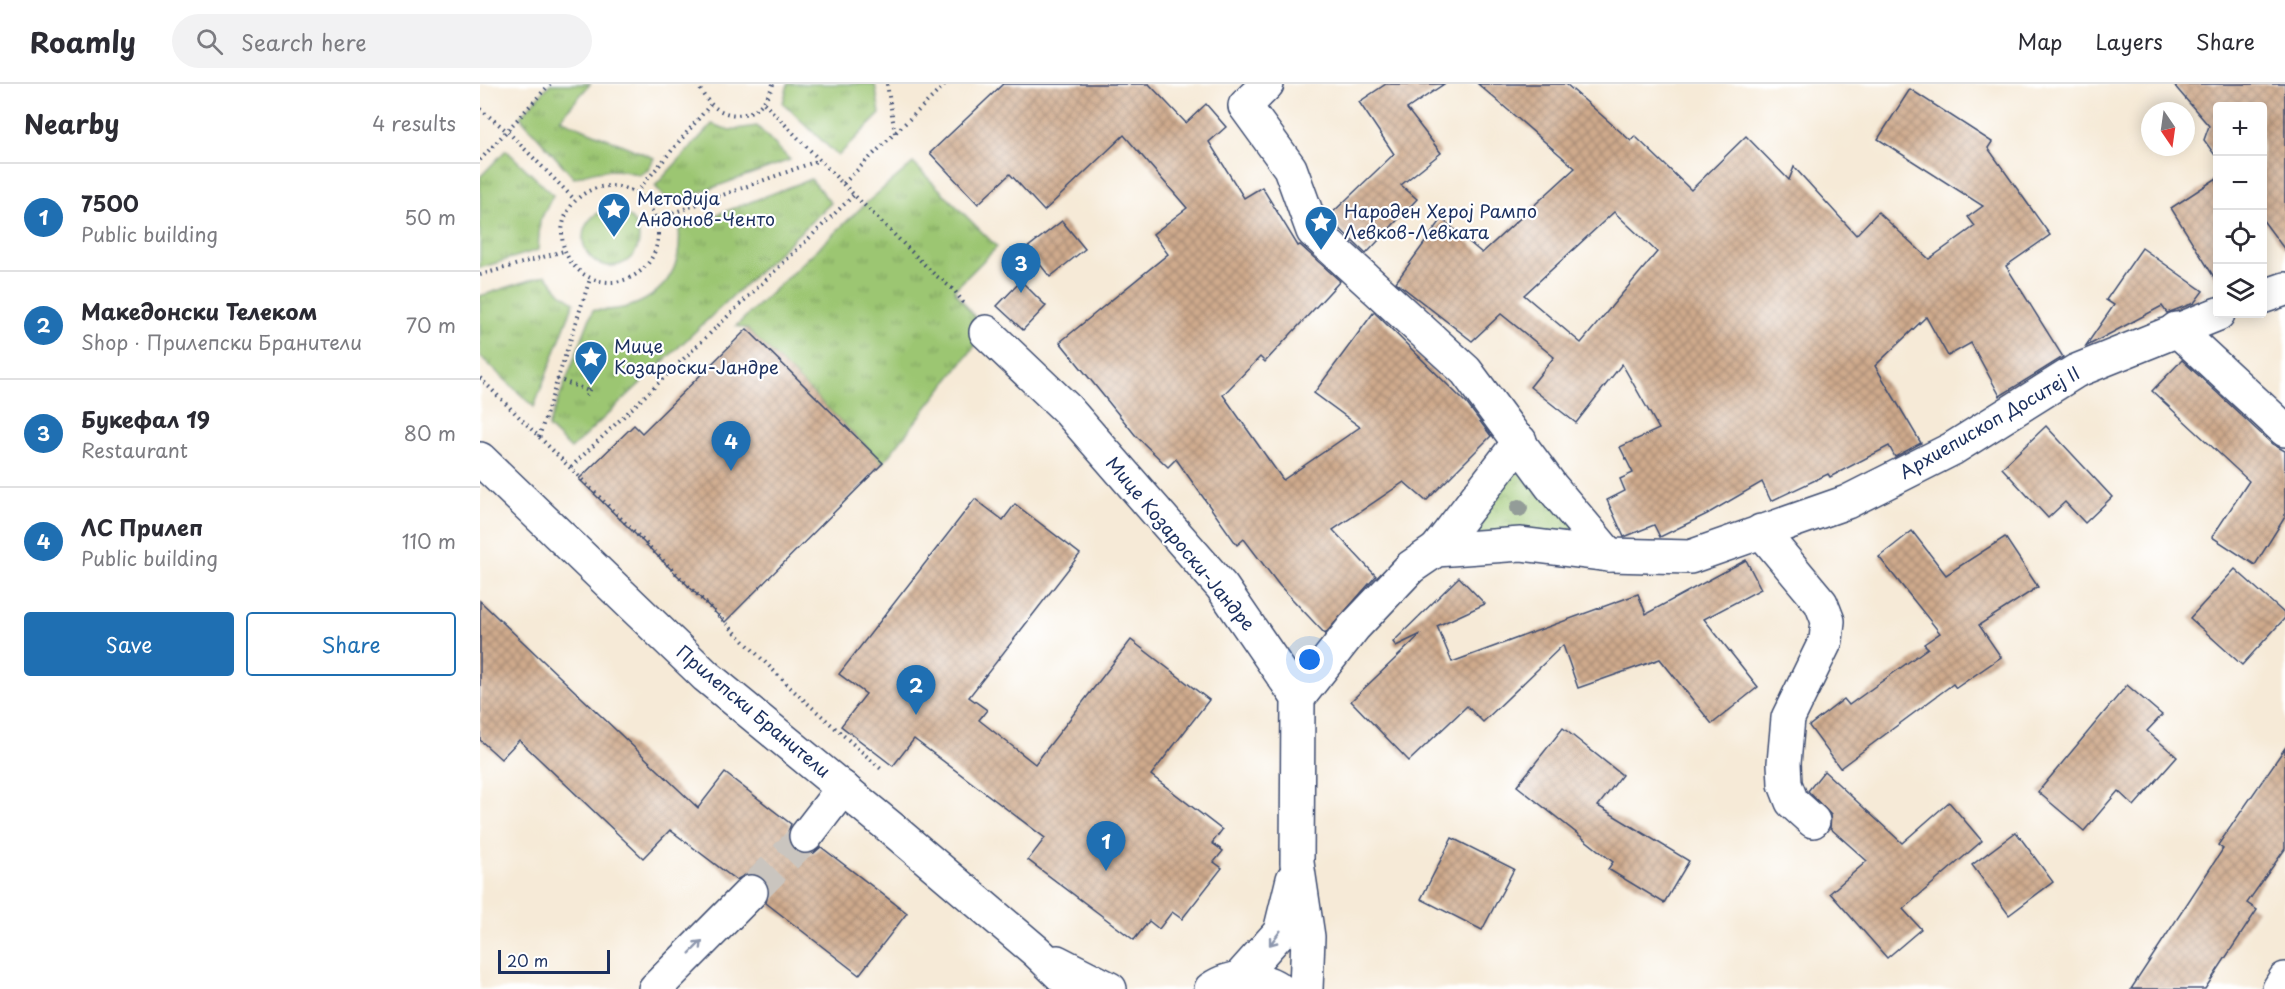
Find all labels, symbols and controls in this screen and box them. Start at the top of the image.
search box [172,14,592,68]
text: Roamly [30,20,136,63]
icon: search [193,25,226,58]
text: Search here [241,25,367,58]
text: Map [2018,25,2062,57]
text: Layers [2095,25,2163,57]
text: Share [2196,25,2255,57]
north arrow [2141,102,2195,156]
map controls [2213,102,2267,318]
button: + [2213,102,2267,156]
text: Nearby [24,104,119,143]
text: 4 results [372,108,456,138]
button: − [2213,156,2267,210]
place label: Методија Андонов-Ченто [637,184,775,232]
text: 7500 [81,186,139,219]
place icon: Методија Андонов-Ченто [596,191,632,238]
place label: Народен Херој Рампо Левков-Левката [1344,197,1537,245]
text: 1 [39,202,48,232]
text: 50 m [404,202,456,232]
place icon: Народен Херој Рампо Левков-Левката [1303,204,1339,251]
button: locate [2213,210,2267,264]
text: Public building [81,219,218,249]
pin: 3 [1002,244,1040,293]
button: layers [2213,264,2267,318]
text: Македонски Телеком [81,294,317,327]
text: 2 [36,310,51,340]
text: 70 m [406,310,456,340]
text: Shop · Прилепски Бранители [81,327,362,357]
place label: Мице Козароски-Јандре [614,332,779,380]
place icon: Мице Козароски-Јандре [573,339,609,386]
street label: Архиепископ Доситеј II [1894,359,2085,485]
text: Букефал 19 [81,402,210,435]
text: 3 [37,418,50,448]
text: 80 m [404,418,456,448]
pin: 4 [712,422,750,471]
text: Restaurant [81,435,188,465]
street label: Мице Козароски-Јандре [1100,450,1262,636]
text: ЛС Прилеп [81,510,203,543]
text: 4 [37,526,50,556]
text: 110 m [402,526,456,556]
text: Public building [81,543,218,573]
button: Save [24,612,234,676]
button: Share [246,612,456,676]
street label: Прилепски Бранители [671,638,837,783]
your location [1295,645,1324,674]
pin: 2 [896,666,936,715]
pin: 1 [1086,822,1126,871]
one-way arrow [1268,930,1281,946]
one-way arrow [688,940,703,955]
scale bar [498,947,610,974]
text: 20 m [507,948,548,972]

